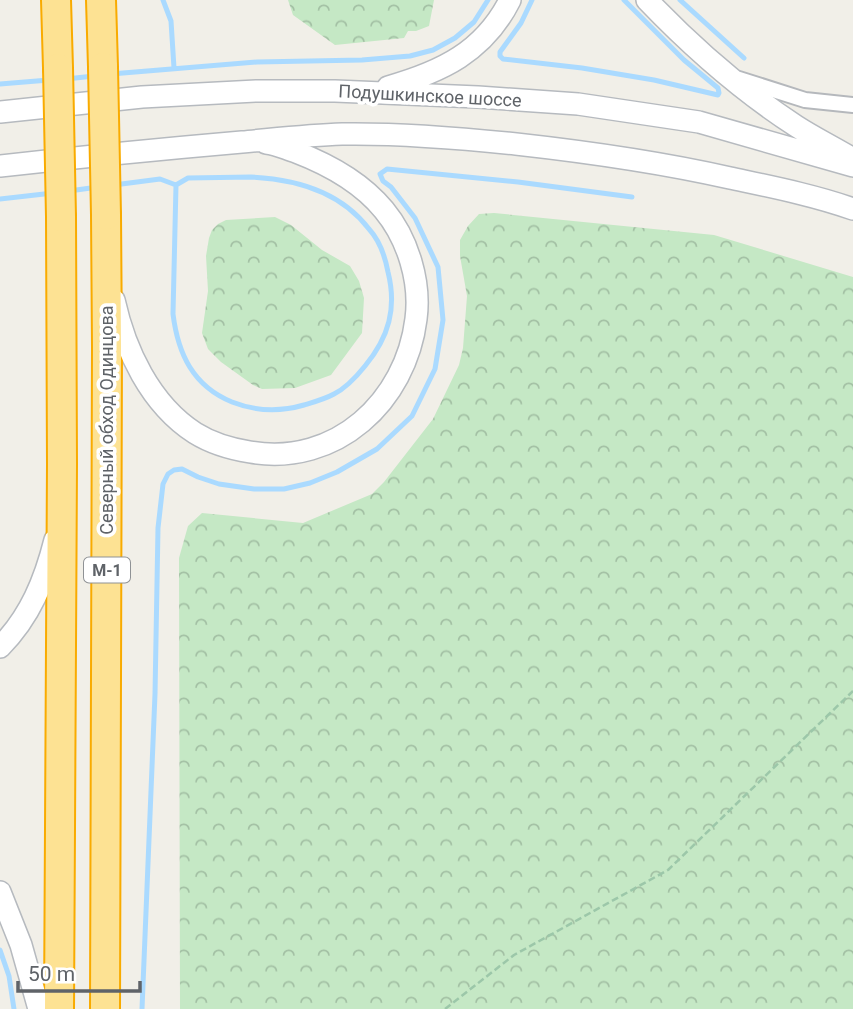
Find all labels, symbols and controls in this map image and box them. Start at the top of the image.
street label: Подушкинское шоссе [338,80,522,111]
street label: Северный обход Одинцова [96,305,117,535]
road number: М-1 [84,558,130,582]
scale bar [18,950,140,994]
text: 50 m [28,962,75,986]

